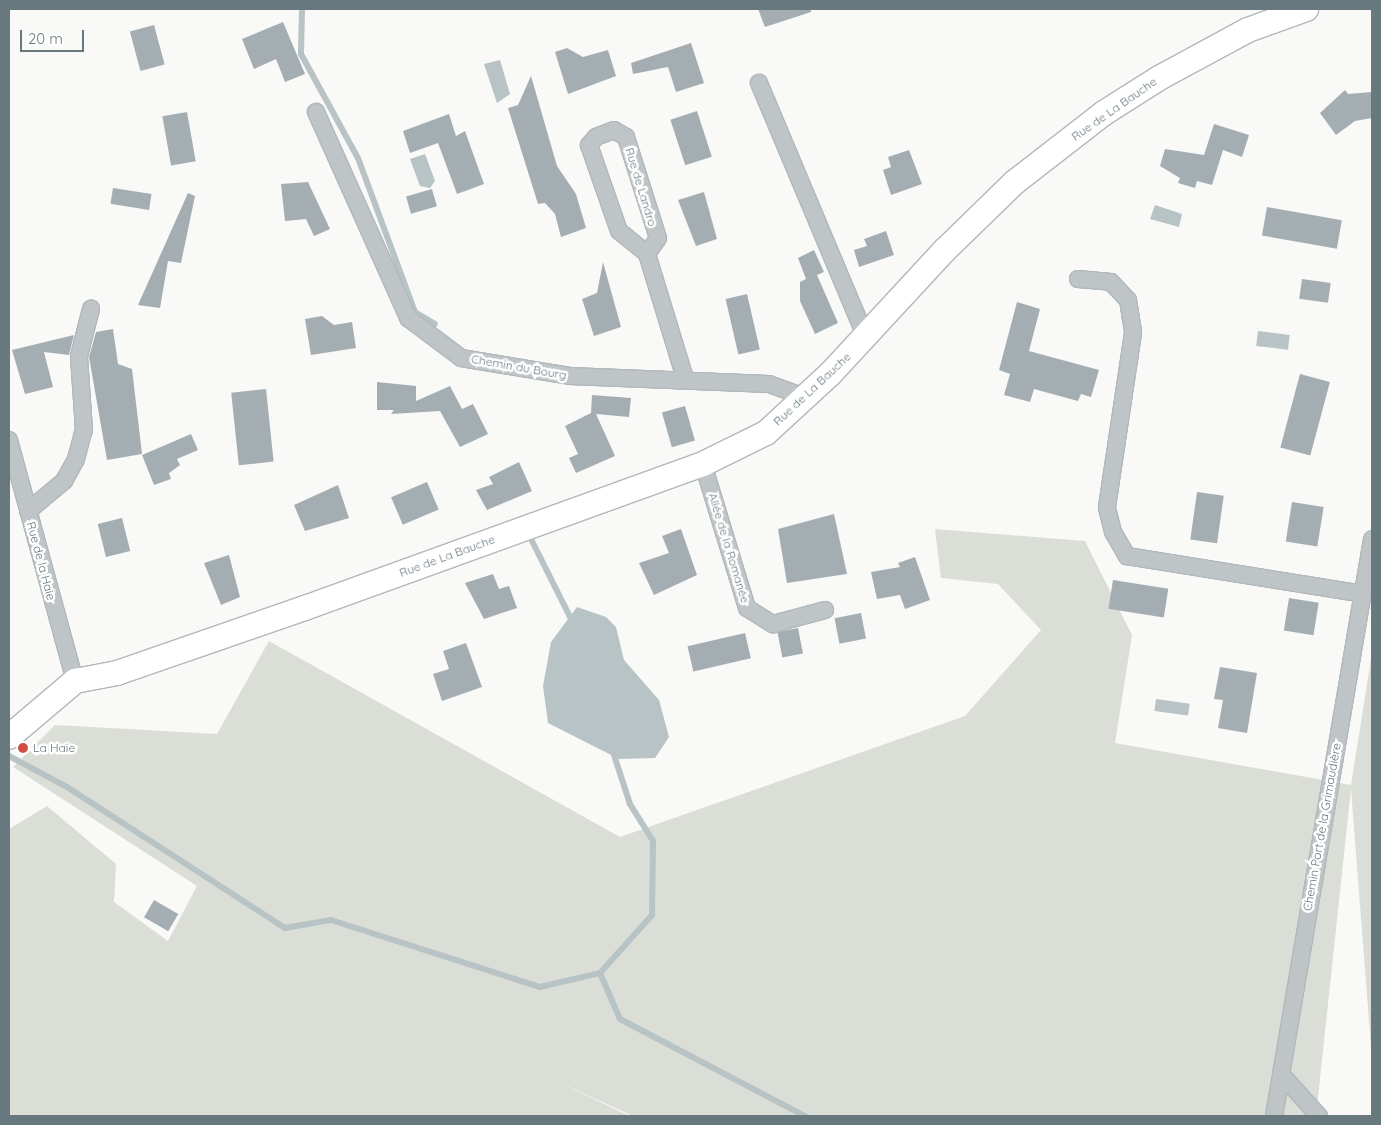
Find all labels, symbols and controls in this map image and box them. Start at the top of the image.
scale bar [22,20,86,52]
text: 20 m [28,29,63,48]
street label: Rue de La Bauche [1069,74,1159,144]
street label: Rue de Landro [622,146,660,228]
street label: Rue de La Bauche [770,349,854,429]
street label: Chemin du Bourg [470,352,568,382]
street label: Allée de la Romanée [705,491,753,605]
street label: Rue de la Haie [24,520,58,602]
street label: Rue de La Bauche [397,532,497,580]
place label: La Haie [33,741,75,755]
marker: La Haie [17,742,29,754]
street label: Chemin Port de la Grimaudière [1300,742,1344,912]

